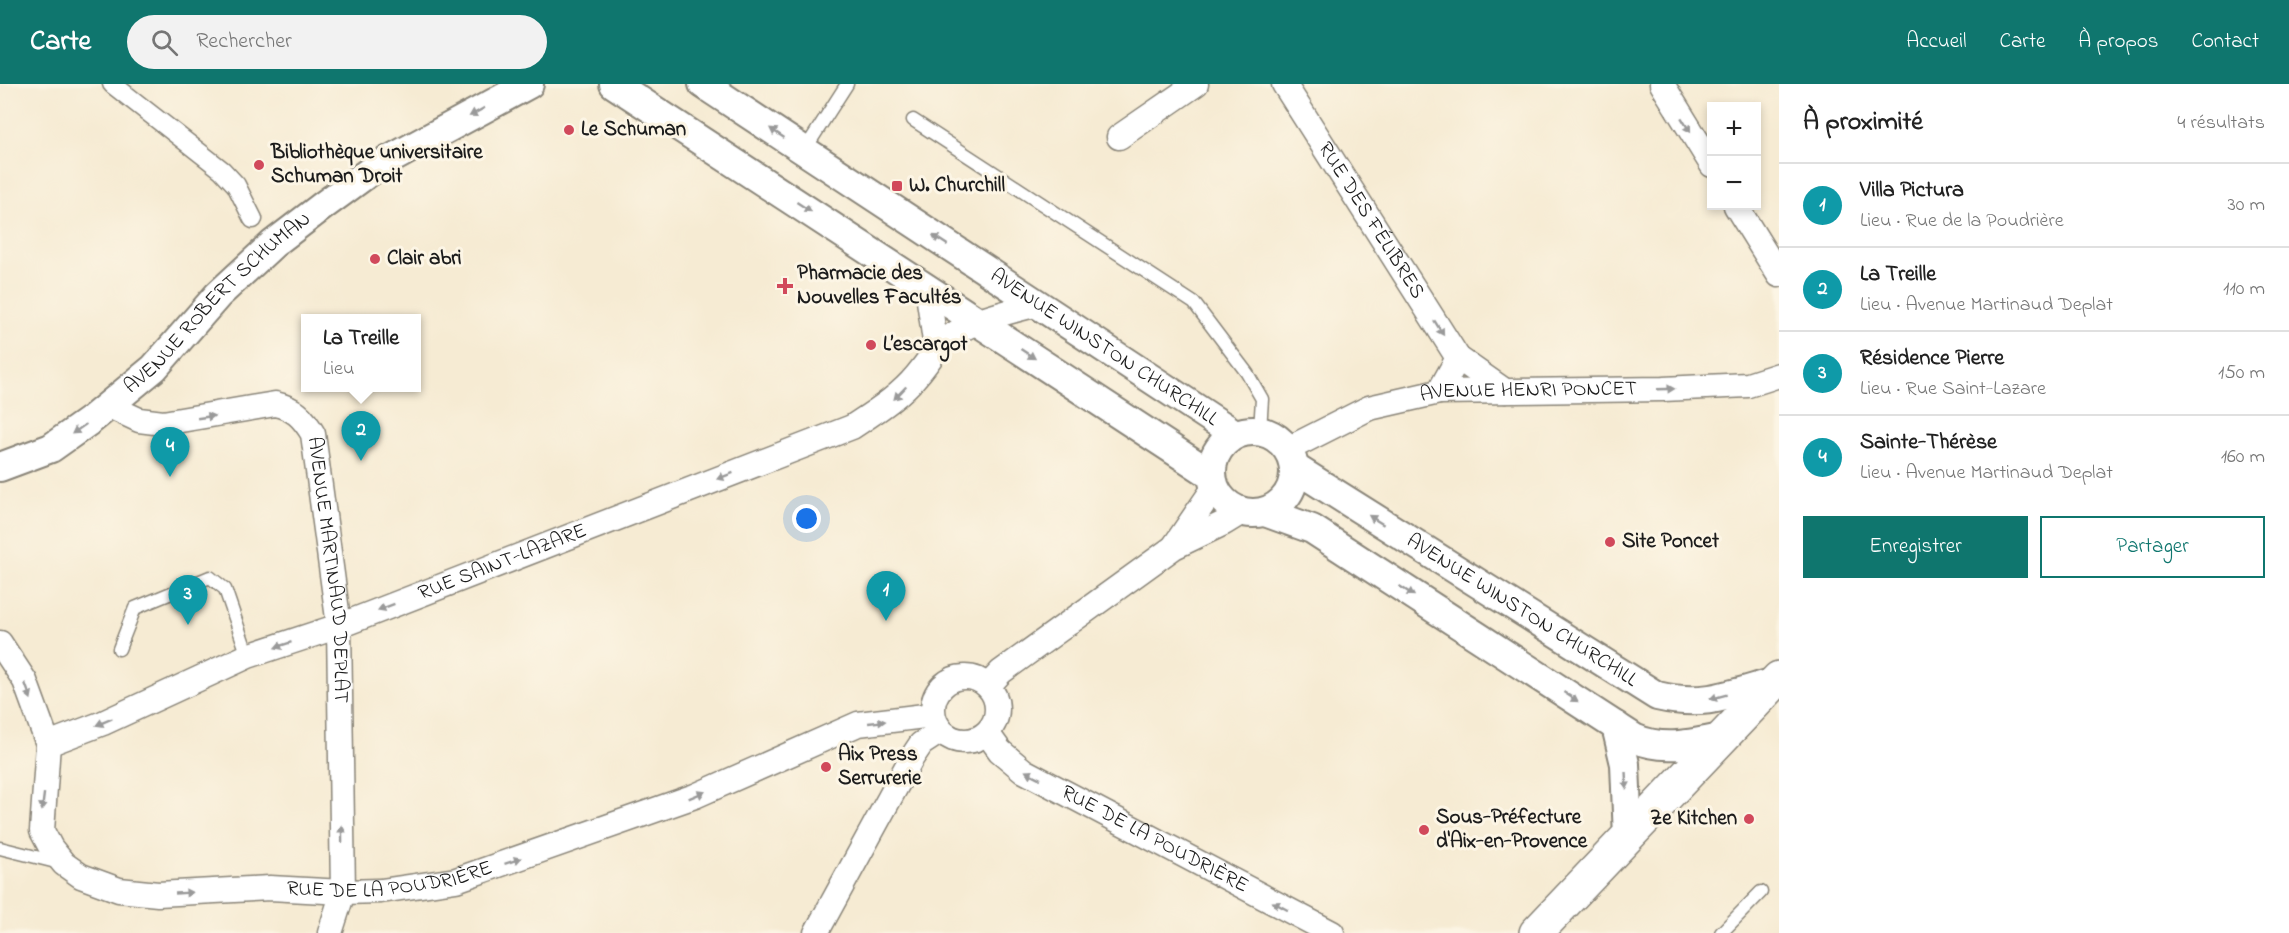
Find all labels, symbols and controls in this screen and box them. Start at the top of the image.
search box [127,15,547,69]
text: Carte [30,22,91,63]
icon: search [148,26,181,59]
text: Rechercher [196,26,292,58]
text: Accueil [1906,27,1967,57]
text: Carte [2000,27,2045,57]
text: À propos [2078,27,2158,57]
text: Contact [2191,27,2259,57]
map controls [1707,102,1761,210]
button: + [1707,102,1761,156]
text: À proximité [1803,104,1923,142]
one-way arrow [469,107,486,117]
text: 4 résultats [2177,109,2265,138]
place label: Le Schuman [581,115,686,145]
one-way arrow [1681,117,1692,133]
marker: Le Schuman [562,123,576,137]
one-way arrow [770,127,786,139]
street label: RUE DES FÉLIBRES [1310,136,1432,305]
place label: Bibliothèque universitaire Schuman Droit [270,138,483,192]
button: − [1707,156,1761,210]
marker: Bibliothèque universitaire Schuman Droit [252,158,266,172]
place label: W. Churchill [909,171,1005,201]
text: Villa Pictura [1860,175,1964,207]
marker: W. Churchill [890,179,904,193]
text: 1 [1819,191,1826,220]
text: 30 m [2228,191,2265,220]
one-way arrow [796,201,812,212]
street label: AVENUE ROBERT SCHUMAN [118,205,318,402]
text: Lieu · Rue de la Poudrière [1860,207,2064,236]
one-way arrow [932,234,949,245]
place label: Clair abri [387,244,462,274]
marker: Clair abri [368,252,382,266]
place label: Pharmacie des Nouvelles Facultés [797,259,962,313]
text: La Treille [1860,259,1936,291]
street label: AVENUE WINSTON CHURCHILL [984,262,1224,434]
text: 2 [1818,275,1827,304]
text: 110 m [2223,275,2265,304]
marker: Pharmacie des Nouvelles Facultés [778,279,792,293]
text: Lieu · Avenue Martinaud Deplat [1860,291,2113,320]
popup [301,314,421,392]
one-way arrow [1434,320,1445,336]
text: La Treille [323,323,399,355]
place label: L’escargot [883,330,969,362]
marker: L’escargot [864,338,878,352]
text: Résidence Pierre [1860,343,2004,375]
one-way arrow [1020,348,1036,359]
text: Lieu [323,355,354,384]
text: 3 [1818,359,1827,388]
text: 150 m [2218,359,2265,388]
street label: AVENUE HENRI PONCET [1417,374,1637,411]
text: Lieu · Rue Saint-Lazare [1860,375,2046,404]
one-way arrow [1656,384,1675,394]
one-way arrow [893,386,907,400]
pin: 2 [342,412,380,461]
one-way arrow [196,413,215,422]
one-way arrow [72,423,88,435]
text: Sainte-Thérèse [1860,427,1997,459]
pin: 4 [150,428,190,477]
street label: AVENUE MARTINAUD DEPLAT [299,435,355,704]
text: 4 [1818,443,1827,472]
text: 160 m [2221,443,2265,472]
text: Lieu · Avenue Martinaud Deplat [1860,459,2113,488]
one-way arrow [715,471,733,481]
your location [792,504,821,533]
one-way arrow [1368,514,1385,525]
street label: RUE SAINT-LAZARE [414,516,591,609]
button: Enregistrer [1803,516,2028,578]
button: Partager [2040,516,2265,578]
street label: AVENUE WINSTON CHURCHILL [1400,527,1643,695]
place label: Site Poncet [1622,527,1720,557]
marker: Site Poncet [1603,535,1617,549]
pin: 1 [866,572,906,621]
pin: 3 [168,576,207,625]
one-way arrow [1399,585,1415,596]
one-way arrow [377,602,395,612]
one-way arrow [274,640,292,650]
one-way arrow [24,682,34,700]
one-way arrow [1563,691,1579,702]
one-way arrow [1709,693,1727,703]
one-way arrow [95,717,113,727]
one-way arrow [867,717,886,727]
place label: Aix Press Serrurerie [838,740,922,794]
marker: Aix Press Serrurerie [819,760,833,774]
one-way arrow [1025,771,1042,780]
one-way arrow [1621,772,1630,791]
street label: RUE DE LA POUDRIÈRE [1056,778,1254,901]
one-way arrow [688,790,706,800]
one-way arrow [39,793,48,812]
place label: Sous-Préfecture d'Aix-en-Provence [1436,803,1588,857]
place label: Ze Kitchen [1650,804,1737,834]
marker: Ze Kitchen [1742,812,1756,826]
marker: Sous-Préfecture d'Aix-en-Provence [1417,823,1431,837]
one-way arrow [337,824,347,843]
street label: RUE DE LA POUDRIÈRE [286,853,497,907]
one-way arrow [504,855,522,865]
one-way arrow [174,888,193,897]
one-way arrow [1271,901,1288,911]

